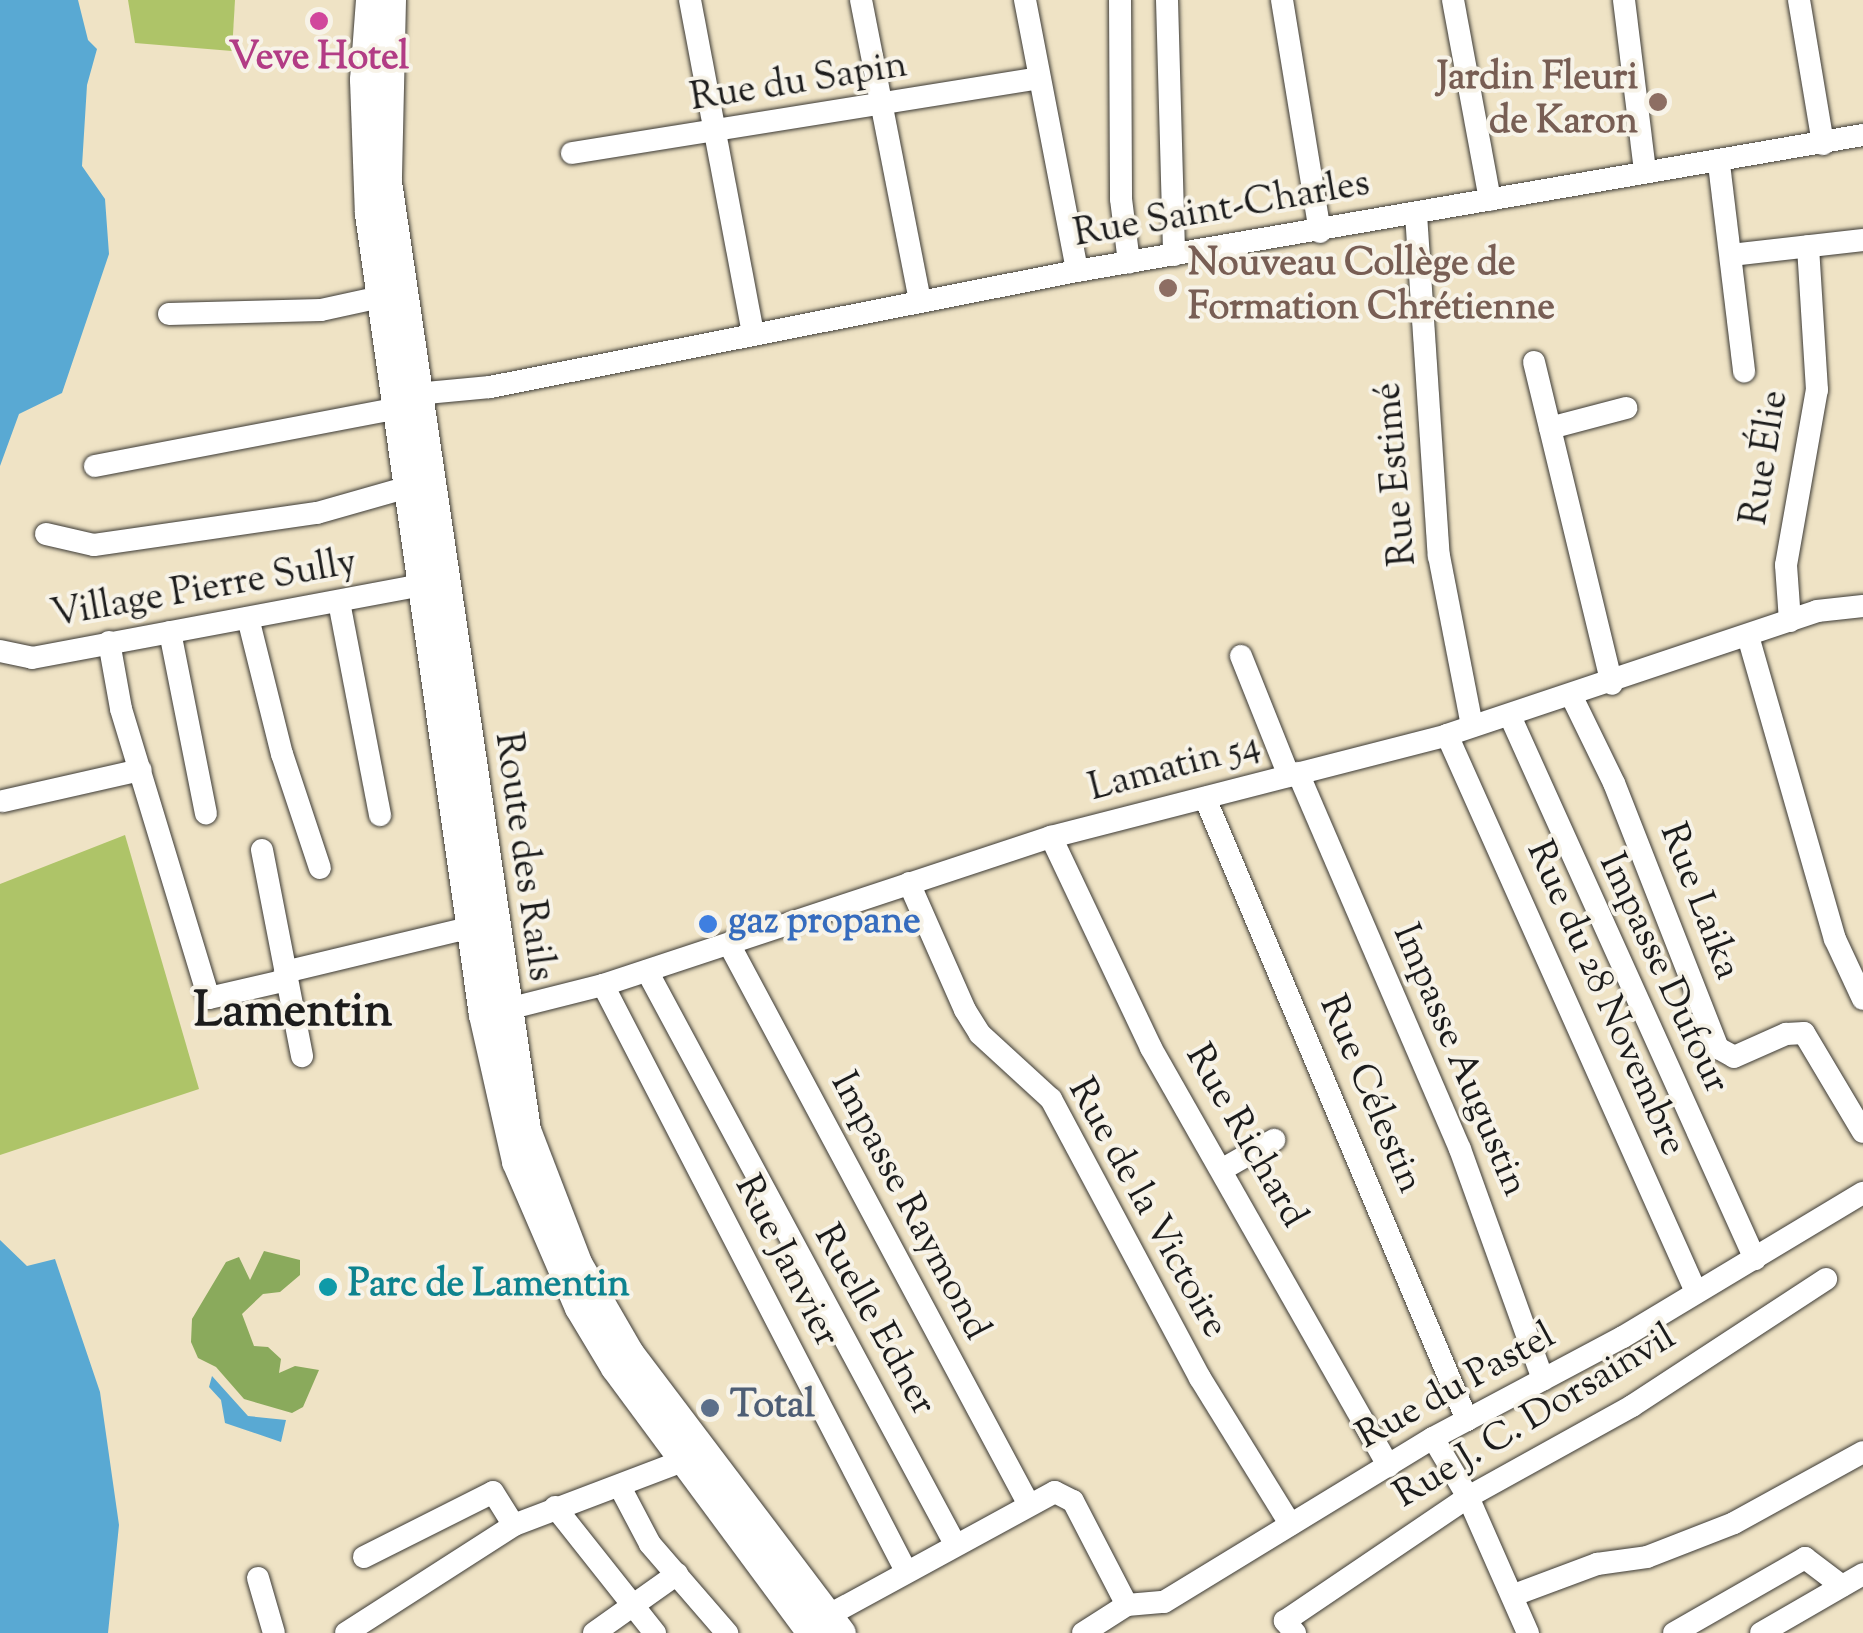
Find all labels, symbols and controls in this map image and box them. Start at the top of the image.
marker: Veve Hotel [308,10,330,32]
place label: Veve Hotel [229,37,409,83]
street label: Rue du Sapin [687,44,911,124]
place label: Jardin Fleuri de Karon [1437,57,1638,146]
marker: Jardin Fleuri de Karon [1647,91,1669,113]
street label: Rue Saint-Charles [1070,163,1374,259]
place label: Nouveau Collège de Formation Chrétienne [1188,243,1555,332]
marker: Nouveau Collège de Formation Chrétienne [1157,277,1179,299]
street label: Rue Estimé [1367,380,1429,568]
street label: Rue Élie [1734,387,1800,529]
street label: Village Pierre Sully [48,542,360,640]
street label: Lamatin 54 [1084,724,1266,814]
street label: Route des Rails [482,730,562,984]
street label: Rue Laika [1647,818,1749,986]
street label: Rue du 28 Novembre [1514,835,1694,1163]
street label: Impasse Dufour [1587,847,1737,1101]
place label: gaz propane [728,901,921,947]
marker: gaz propane [697,913,719,935]
street label: Impasse Augustin [1380,918,1536,1204]
district label: Lamentin [194,985,392,1043]
street label: Rue Célestin [1307,989,1431,1201]
street label: Rue Richard [1173,1037,1315,1237]
street label: Impasse Raymond [818,1065,998,1349]
street label: Rue de la Victoire [1056,1071,1236,1347]
street label: Rue Janvier [722,1169,848,1355]
street label: Ruelle Edner [802,1218,944,1424]
place label: Parc de Lamentin [348,1264,630,1310]
marker: Parc de Lamentin [317,1276,339,1298]
street label: Rue du Pastel [1350,1315,1564,1461]
street label: Rue J. C. Dorsainvil [1387,1316,1685,1520]
place label: Total [730,1385,815,1431]
marker: Total [699,1397,721,1419]

